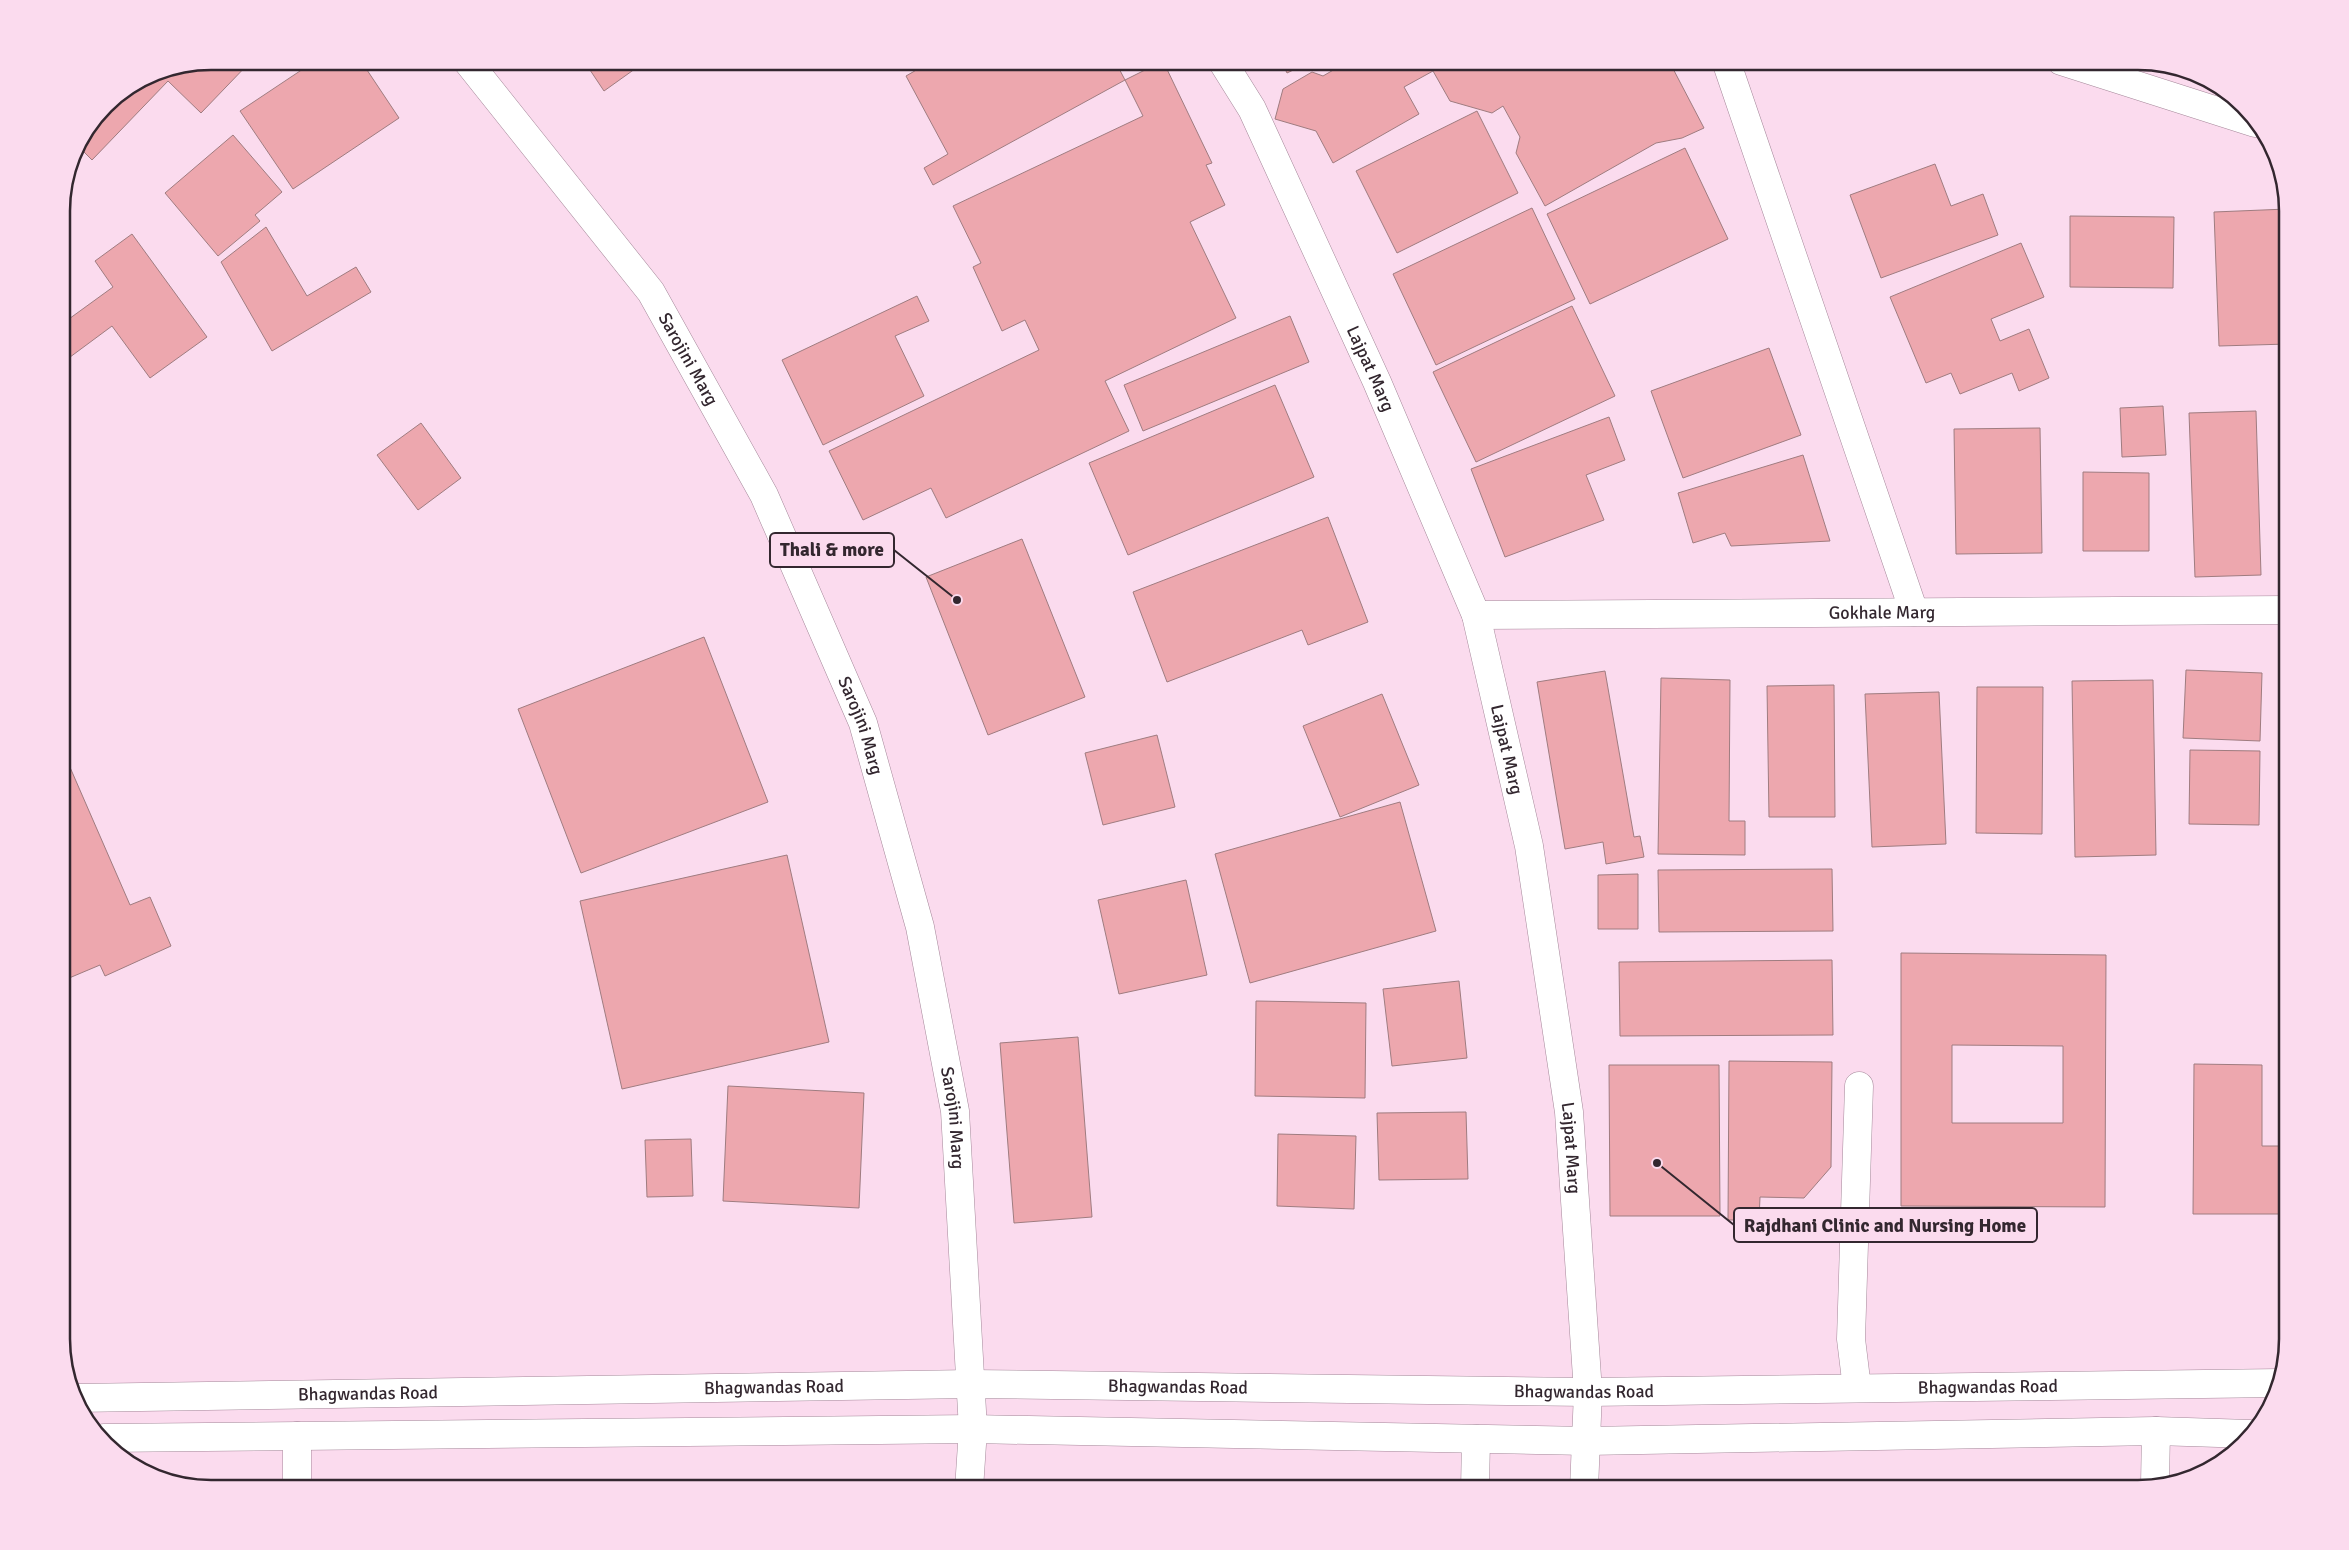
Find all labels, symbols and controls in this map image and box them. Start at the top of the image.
street label: Sarojini Marg [654,309,723,409]
street label: Lajpat Marg [1342,322,1399,415]
callout: Thali & more [770,533,894,567]
text: Thali & more [780,538,884,562]
street label: Gokhale Marg [1829,601,1935,624]
street label: Sarojini Marg [833,673,888,777]
street label: Lajpat Marg [1486,702,1528,797]
street label: Sarojini Marg [936,1065,969,1170]
street label: Lajpat Marg [1557,1101,1586,1194]
callout: Rajdhani Clinic and Nursing Home [1734,1208,2037,1242]
text: Rajdhani Clinic and Nursing Home [1744,1214,2026,1238]
street label: Bhagwandas Road [704,1375,844,1399]
street label: Bhagwandas Road [1108,1375,1248,1399]
street label: Bhagwandas Road [1918,1375,2058,1399]
street label: Bhagwandas Road [1514,1380,1654,1403]
street label: Bhagwandas Road [298,1381,438,1406]

